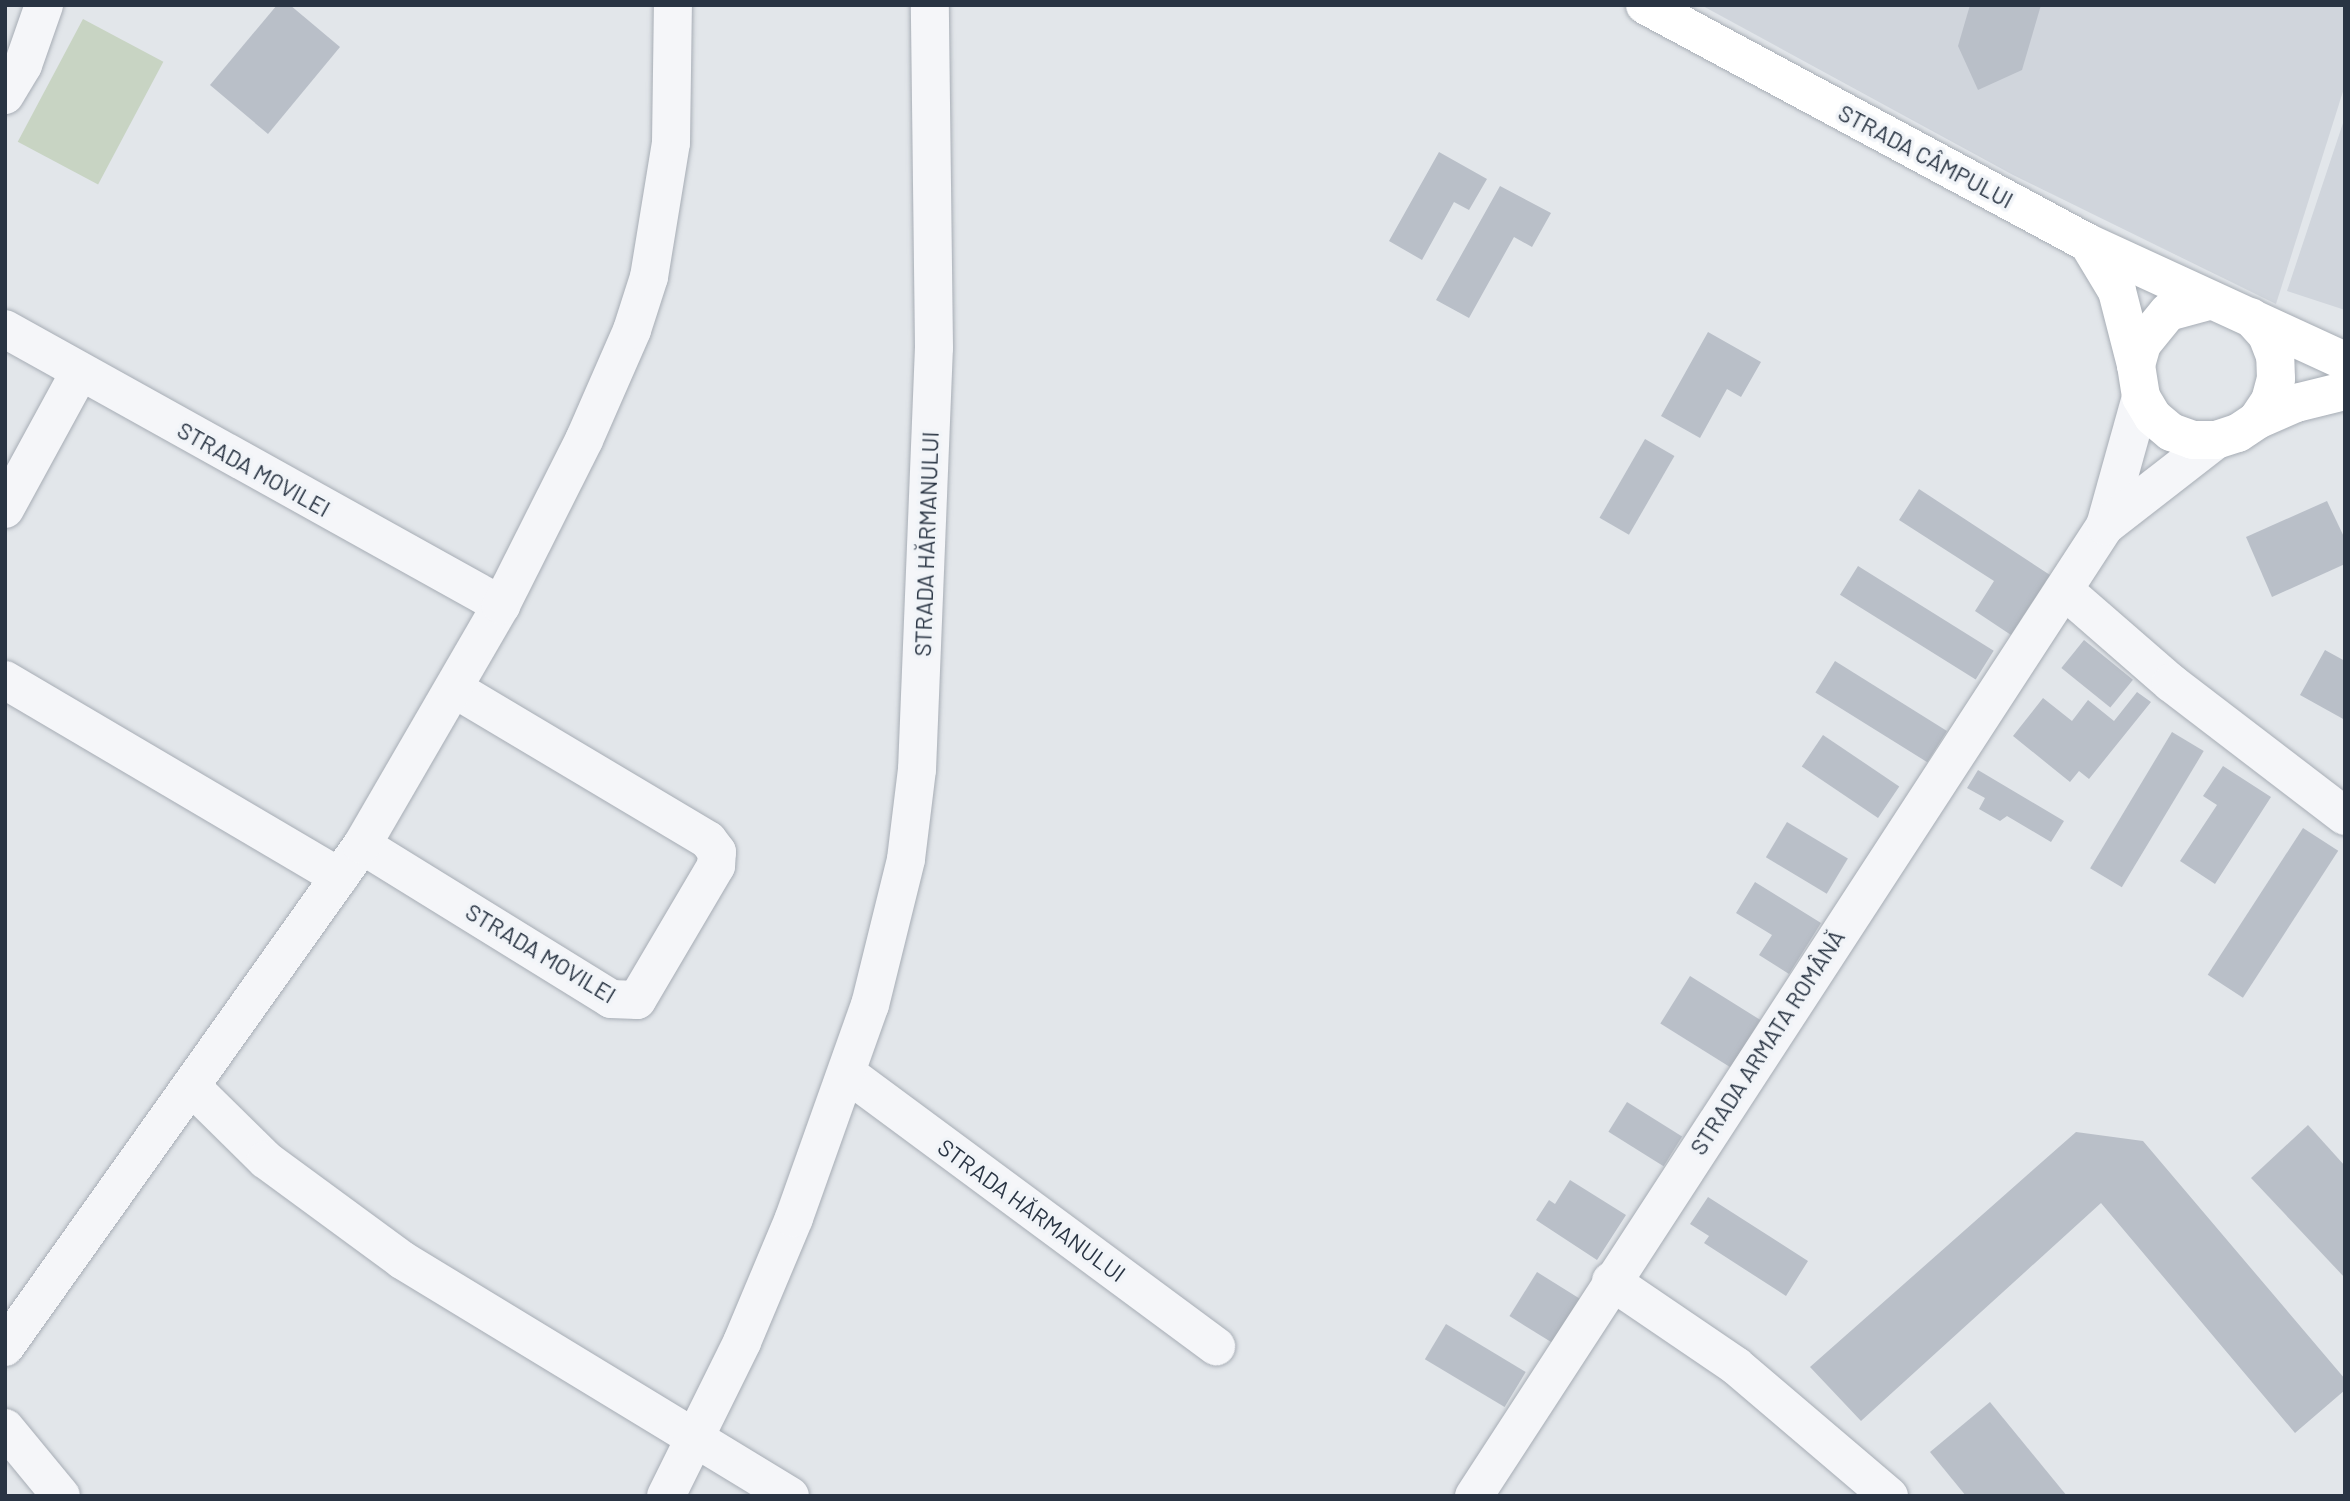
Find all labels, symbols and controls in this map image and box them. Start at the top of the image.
street label: STRADA CÂMPULUI [1834,98,2018,214]
street label: STRADA MOVILEI [173,416,335,522]
street label: STRADA HĂRMANULUI [908,431,944,657]
street label: STRADA MOVILEI [461,897,621,1009]
street label: STRADA ARMATA ROMÂNĂ [1684,924,1850,1160]
street label: STRADA HĂRMANULUI [933,1133,1131,1287]

